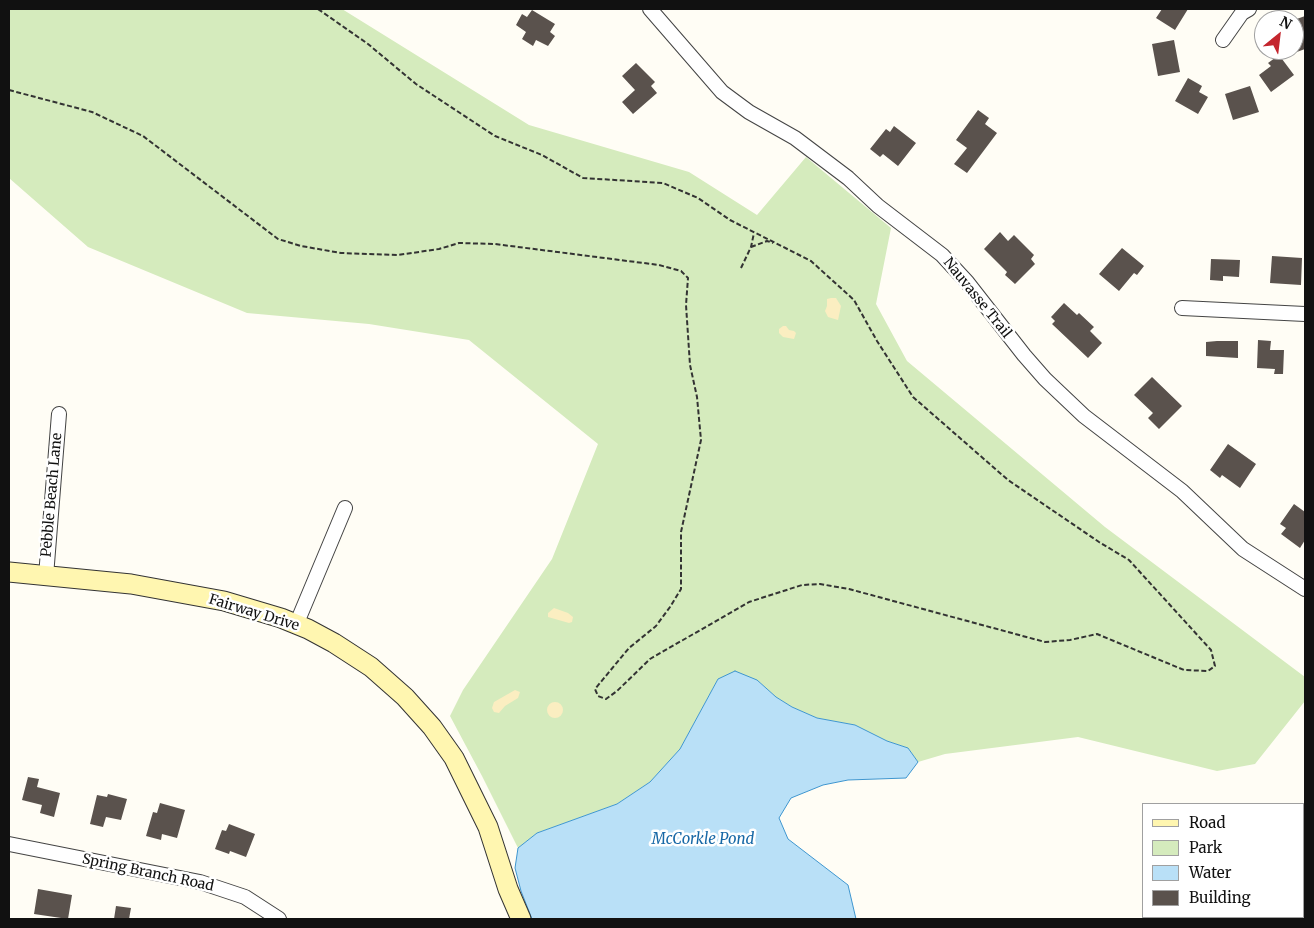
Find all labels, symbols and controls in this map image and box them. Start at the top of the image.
north arrow [1254,10,1304,60]
text: N [1277,12,1295,33]
street label: Nauvasse Trail [939,254,1015,342]
street label: Pebble Beach Lane [38,432,66,558]
street label: Fairway Drive [207,591,301,635]
legend [1142,803,1304,918]
text: Road [1189,813,1225,832]
water label: McCorkle Pond [652,831,754,849]
text: Park [1189,838,1222,857]
street label: Spring Branch Road [81,851,215,895]
text: Water [1189,863,1231,882]
text: Building [1189,888,1251,907]

